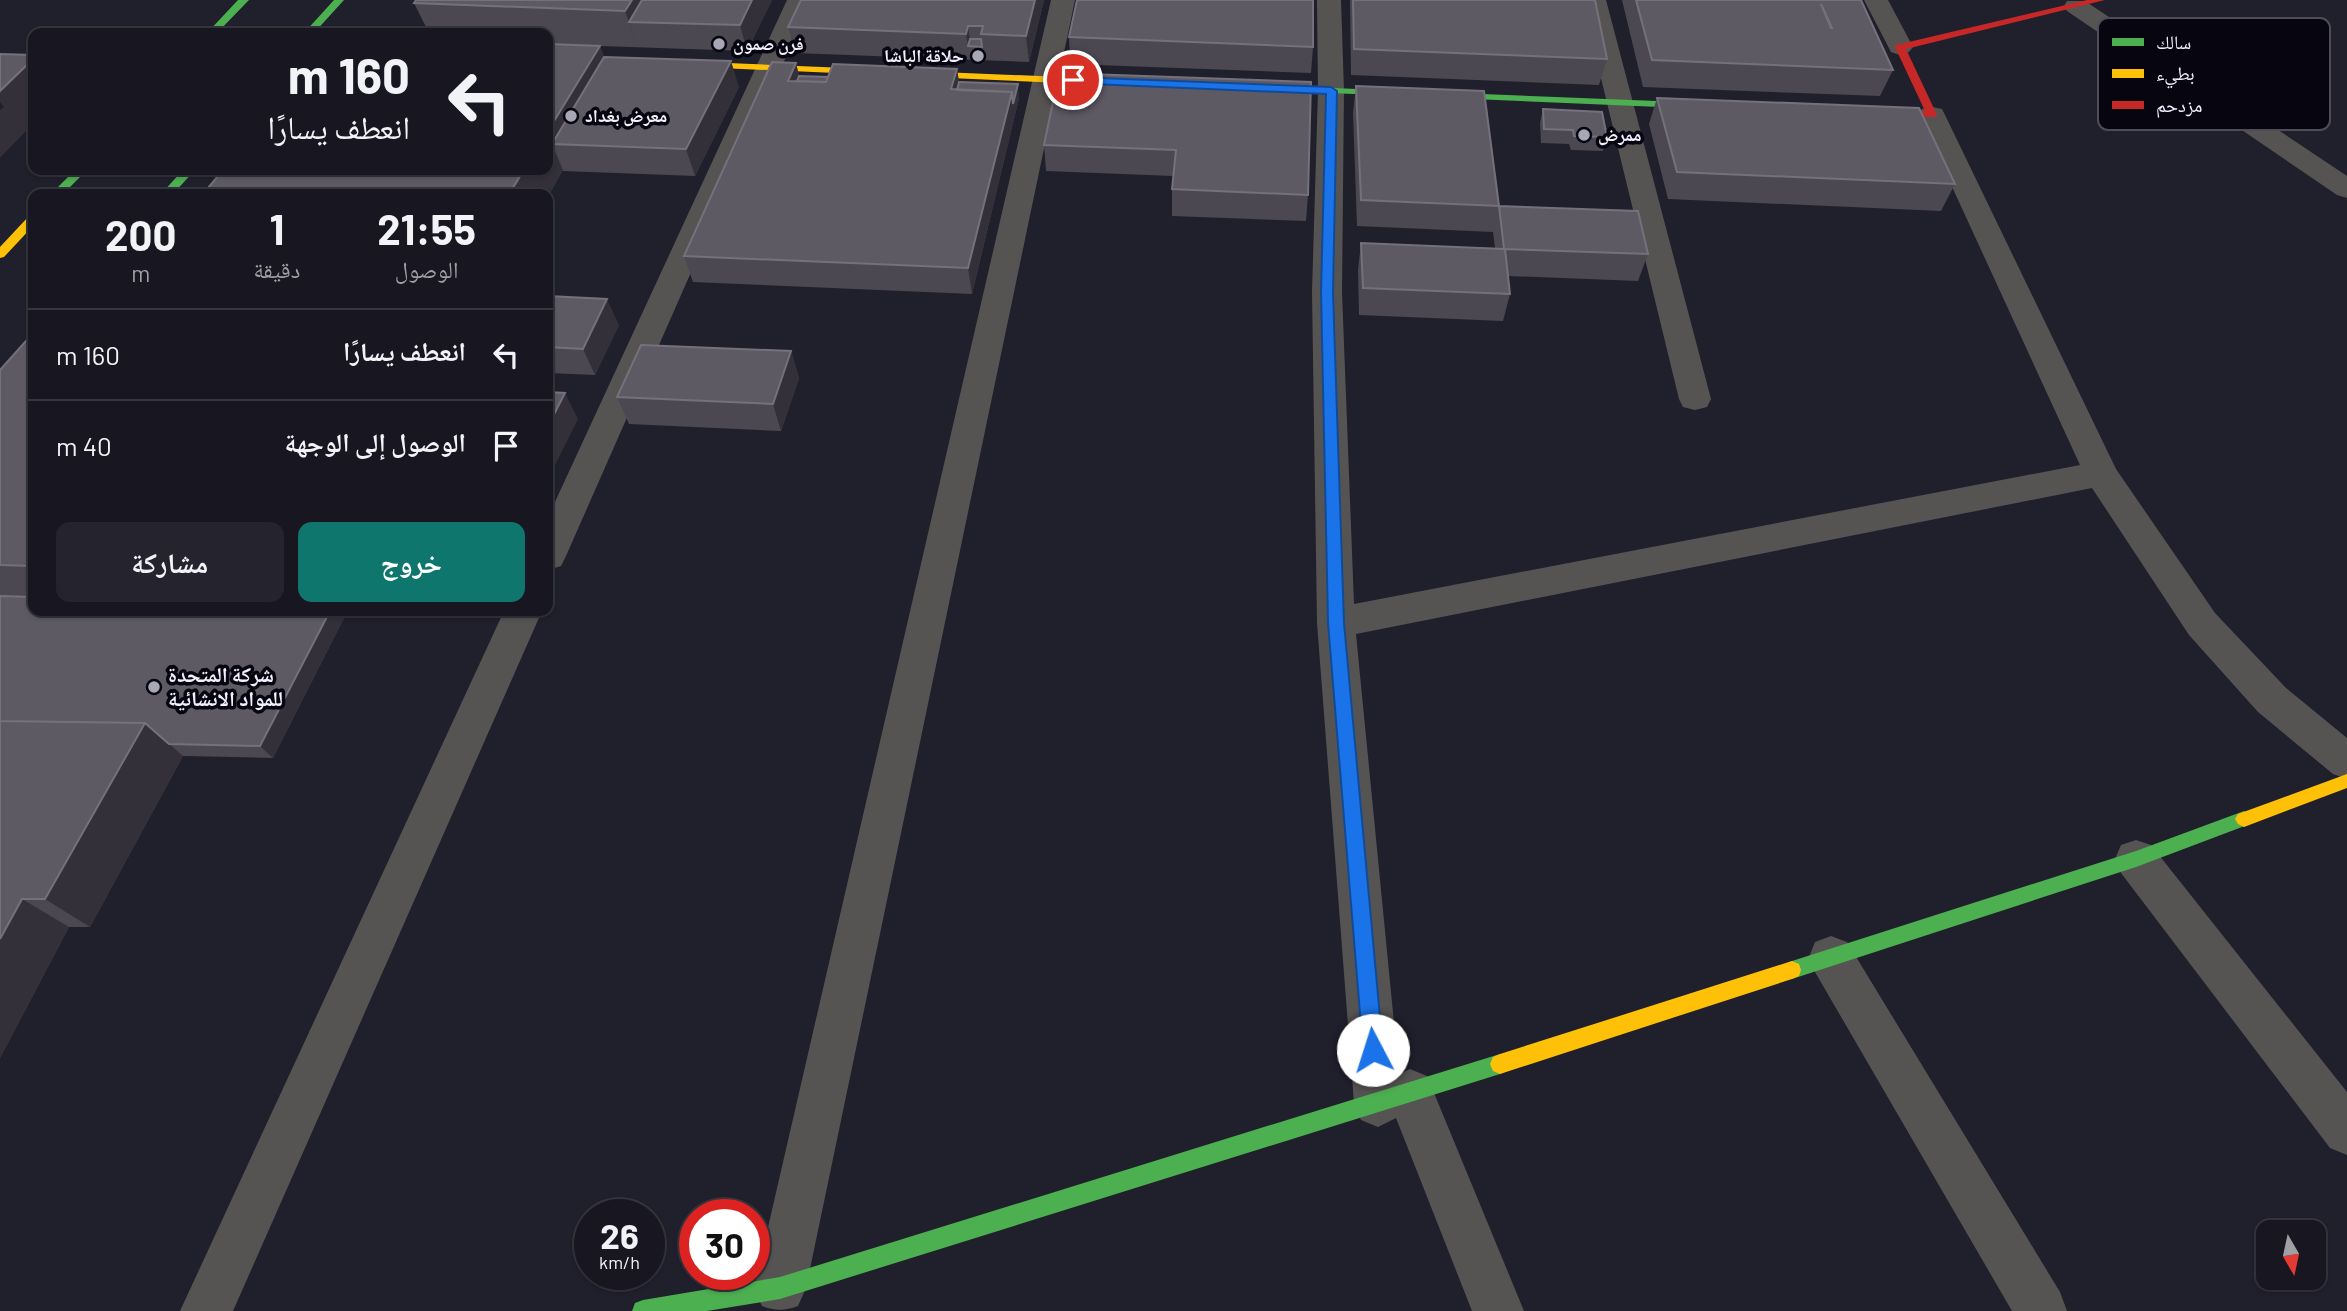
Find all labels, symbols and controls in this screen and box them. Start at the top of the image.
legend [2098,18,2330,130]
text: سالك [2156,30,2191,53]
place label: فرن صمون [733,32,804,55]
marker: فرن صمون [711,36,727,52]
place label: حلاقة الباشا [884,44,964,67]
text: 160 m [288,45,410,104]
marker: حلاقة الباشا [970,48,986,64]
pin [1043,50,1103,110]
icon: left [434,56,525,147]
icon: arrive [1054,61,1092,99]
text: بطيء [2156,61,2195,89]
text: مزدحم [2156,93,2202,118]
place label: معرض بغداد [585,104,667,127]
text: انعطف يسارًا [267,107,410,145]
marker: معرض بغداد [563,108,579,124]
place label: ممرض [1598,123,1641,146]
marker: ممرض [1576,127,1592,143]
text: 1 [269,203,284,253]
text: 21:55 [377,203,476,253]
text: 200 [105,209,176,259]
text: دقيقة [253,255,300,283]
text: الوصول [395,255,458,283]
text: m [131,259,150,287]
text: انعطف يسارًا [343,335,466,366]
icon: left [487,336,525,374]
text: 160 m [56,339,120,370]
text: الوصول إلى الوجهة [285,426,466,457]
icon: arrive [487,427,525,465]
text: 40 m [56,430,112,461]
button: مشاركة [56,522,284,602]
button: خروج [298,522,525,602]
place label: شركة المتحدة للمواد الانشائية [168,661,283,711]
marker: شركة المتحدة للمواد الانشائية [146,679,162,695]
position arrow [1336,1013,1410,1087]
speed limit sign: 30 [679,1199,770,1290]
text: 26 [600,1214,639,1256]
north arrow [2256,1220,2326,1290]
map controls [2256,1220,2326,1290]
text: km/h [599,1251,640,1273]

